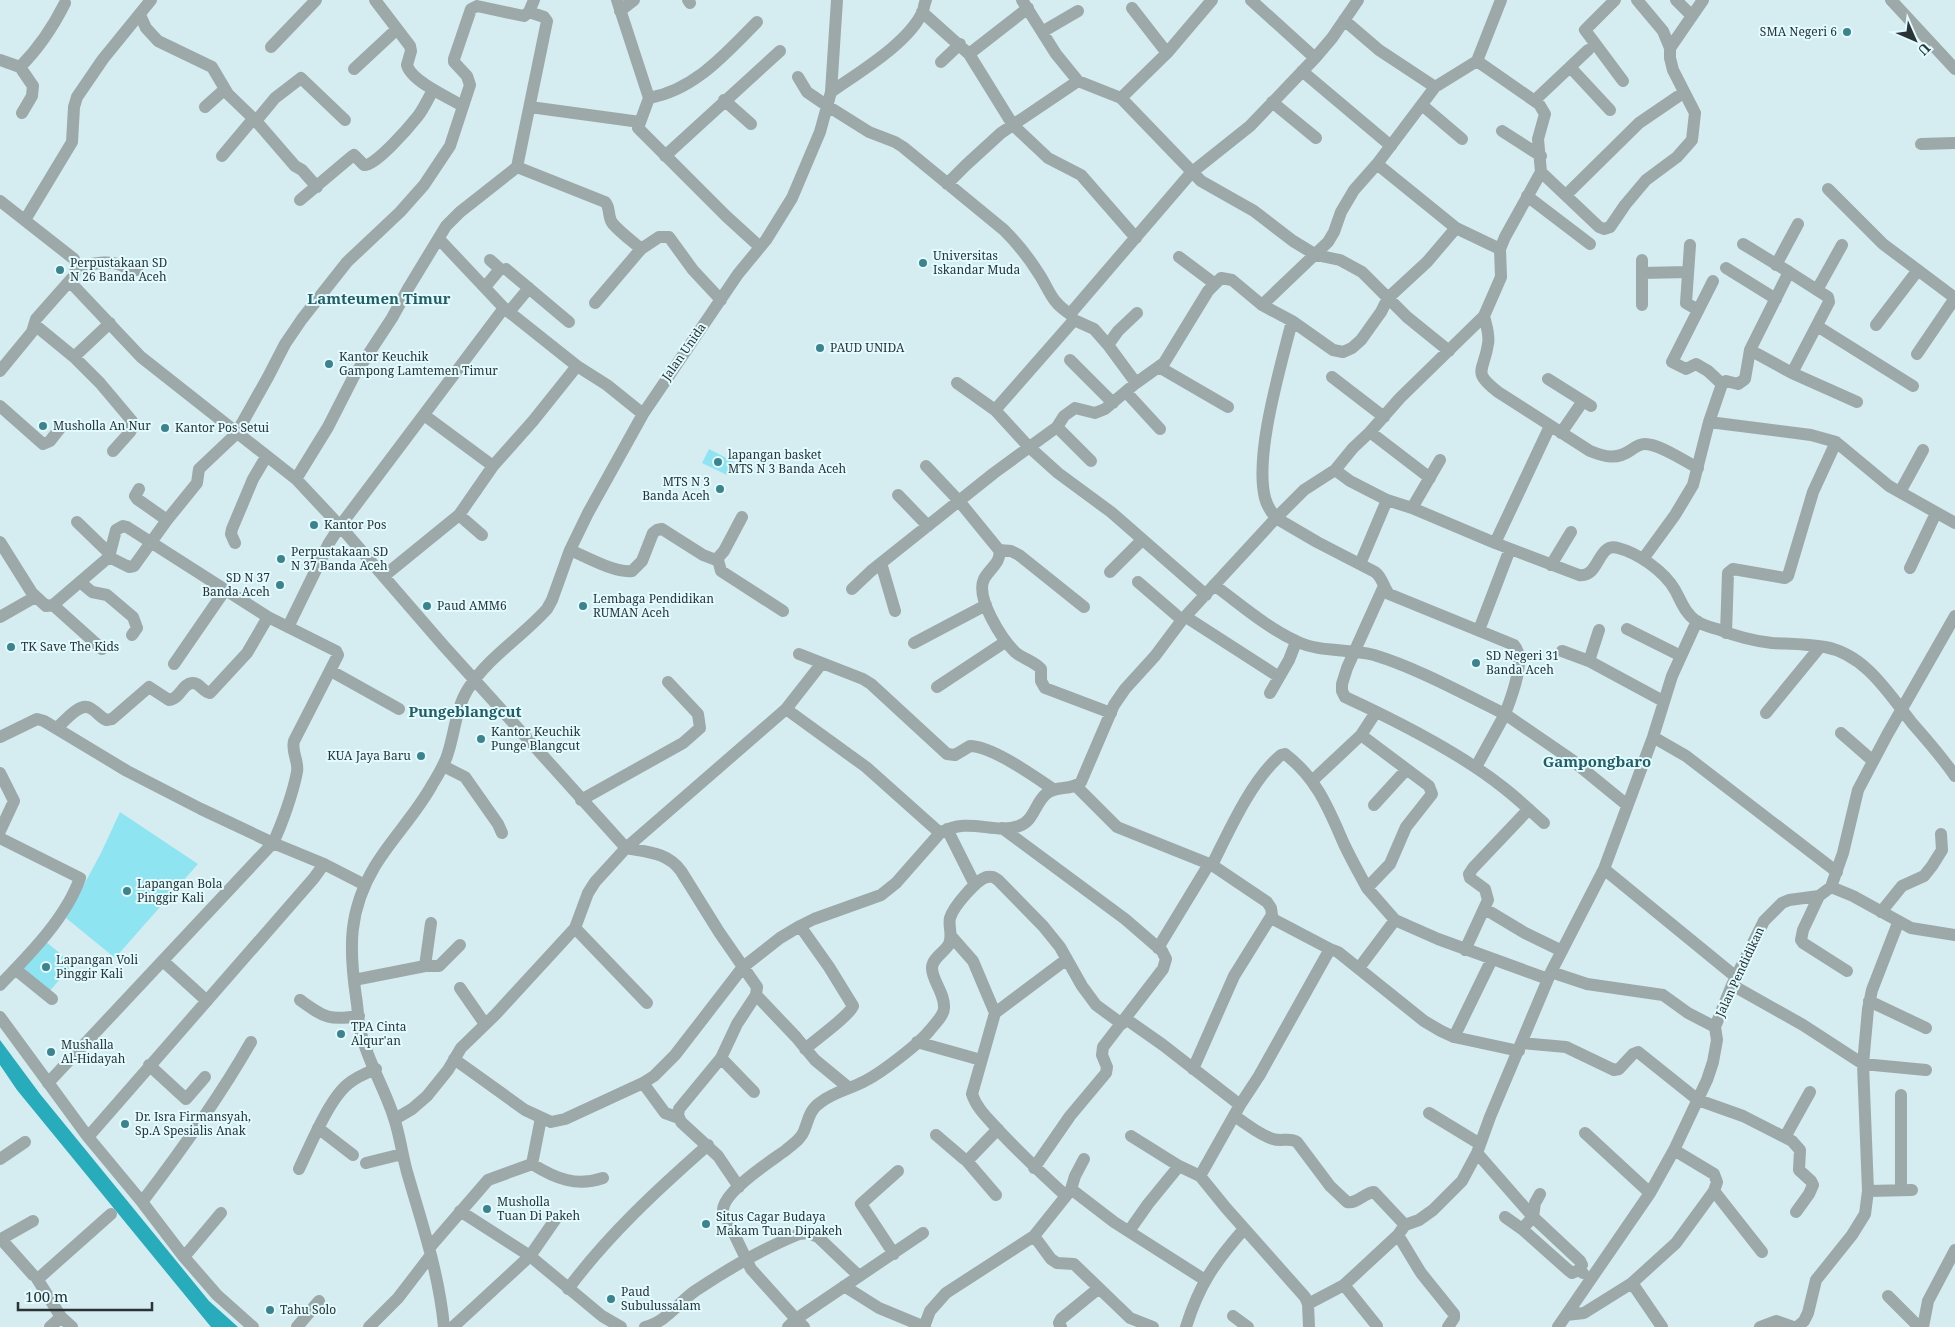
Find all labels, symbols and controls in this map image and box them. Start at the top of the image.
north arrow [1890,15,1940,65]
place label: SMA Negeri 6 [1760,23,1837,40]
marker: SMA Negeri 6 [1841,26,1853,38]
text: U [1914,39,1935,60]
place label: Universitas Iskandar Muda [933,247,1020,278]
place label: Perpustakaan SD N 26 Banda Aceh [70,254,168,285]
marker: Universitas Iskandar Muda [917,257,929,269]
marker: Perpustakaan SD N 26 Banda Aceh [54,264,66,276]
district label: Lamteumen Timur [307,288,451,308]
street label: Jalan Unida [657,319,710,385]
place label: PAUD UNIDA [830,339,905,356]
marker: PAUD UNIDA [814,342,826,354]
place label: Kantor Keuchik Gampong Lamtemen Timur [339,348,498,379]
marker: Kantor Keuchik Gampong Lamtemen Timur [323,358,335,370]
place label: Musholla An Nur [53,417,151,434]
place label: Kantor Pos Setui [175,419,269,436]
marker: Musholla An Nur [37,420,49,432]
marker: Kantor Pos Setui [159,422,171,434]
place label: lapangan basket MTS N 3 Banda Aceh [728,446,846,477]
marker: lapangan basket MTS N 3 Banda Aceh [712,456,724,468]
place label: MTS N 3 Banda Aceh [642,473,710,504]
marker: MTS N 3 Banda Aceh [714,483,726,495]
place label: Kantor Pos [324,516,386,533]
marker: Kantor Pos [308,519,320,531]
place label: Perpustakaan SD N 37 Banda Aceh [291,543,389,574]
marker: Perpustakaan SD N 37 Banda Aceh [275,553,287,565]
place label: SD N 37 Banda Aceh [202,569,270,600]
marker: SD N 37 Banda Aceh [274,579,286,591]
place label: Lembaga Pendidikan RUMAN Aceh [593,590,714,621]
place label: Paud AMM6 [437,597,507,614]
marker: Paud AMM6 [421,600,433,612]
marker: Lembaga Pendidikan RUMAN Aceh [577,600,589,612]
place label: TK Save The Kids [21,638,119,655]
marker: TK Save The Kids [5,641,17,653]
place label: SD Negeri 31 Banda Aceh [1486,647,1559,678]
marker: SD Negeri 31 Banda Aceh [1470,657,1482,669]
district label: Pungeblangcut [409,701,521,721]
place label: Kantor Keuchik Punge Blangcut [491,723,581,754]
marker: Kantor Keuchik Punge Blangcut [475,733,487,745]
place label: KUA Jaya Baru [327,747,411,764]
marker: KUA Jaya Baru [415,750,427,762]
district label: Gampongbaro [1543,751,1651,771]
place label: Lapangan Bola Pinggir Kali [137,875,223,906]
marker: Lapangan Bola Pinggir Kali [121,885,133,897]
street label: Jalan Pendidikan [1711,924,1768,1021]
place label: Lapangan Voli Pinggir Kali [56,951,138,982]
marker: Lapangan Voli Pinggir Kali [40,961,52,973]
place label: TPA Cinta Alqur'an [351,1018,407,1049]
marker: TPA Cinta Alqur'an [335,1028,347,1040]
place label: Mushalla Al-Hidayah [61,1036,126,1067]
marker: Mushalla Al-Hidayah [45,1046,57,1058]
place label: Dr. Isra Firmansyah, Sp.A Spesialis Anak [135,1108,251,1139]
marker: Dr. Isra Firmansyah, Sp.A Spesialis Anak [119,1118,131,1130]
place label: Musholla Tuan Di Pakeh [497,1193,580,1224]
marker: Musholla Tuan Di Pakeh [481,1203,493,1215]
place label: Situs Cagar Budaya Makam Tuan Dipakeh [716,1208,843,1239]
marker: Situs Cagar Budaya Makam Tuan Dipakeh [700,1218,712,1230]
scale bar [18,1280,151,1312]
place label: Paud Subulussalam [621,1283,701,1314]
text: 100 m [25,1286,68,1306]
marker: Paud Subulussalam [605,1293,617,1305]
place label: Tahu Solo [280,1301,336,1318]
marker: Tahu Solo [264,1304,276,1316]

